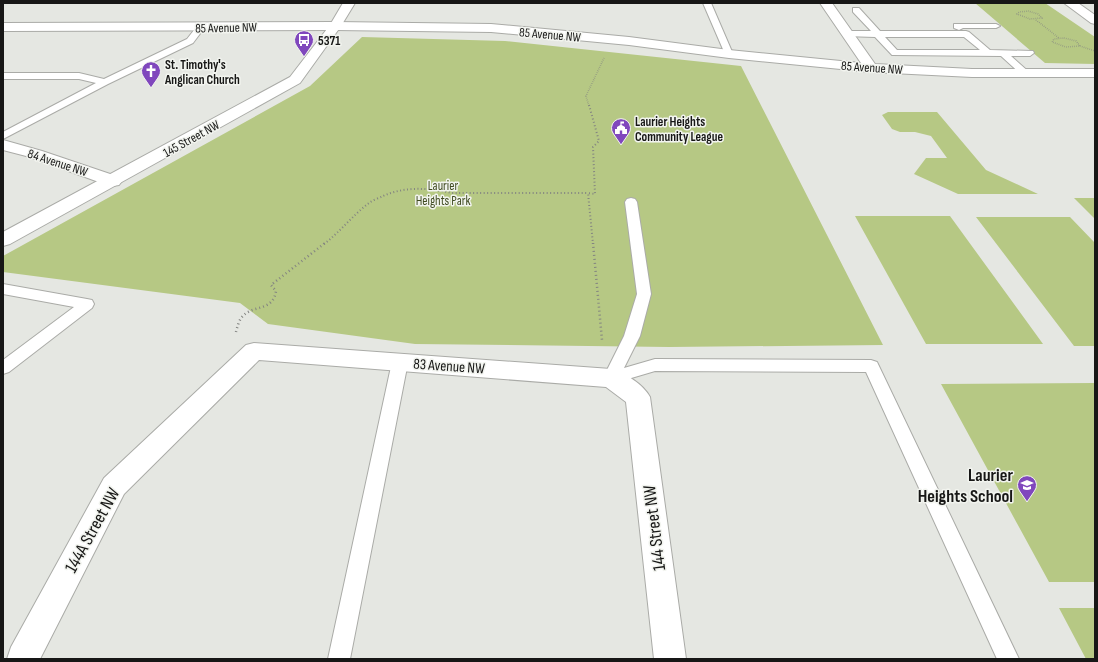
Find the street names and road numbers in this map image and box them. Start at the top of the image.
street label: 85 Avenue NW [195,19,258,37]
street label: 85 Avenue NW [518,24,582,46]
street label: 85 Avenue NW [840,58,904,78]
street label: 145 Street NW [161,117,223,161]
street label: 84 Avenue NW [26,146,90,180]
street label: 83 Avenue NW [413,355,486,378]
street label: 144A Street NW [61,484,124,576]
street label: 144 Street NW [639,484,670,572]

